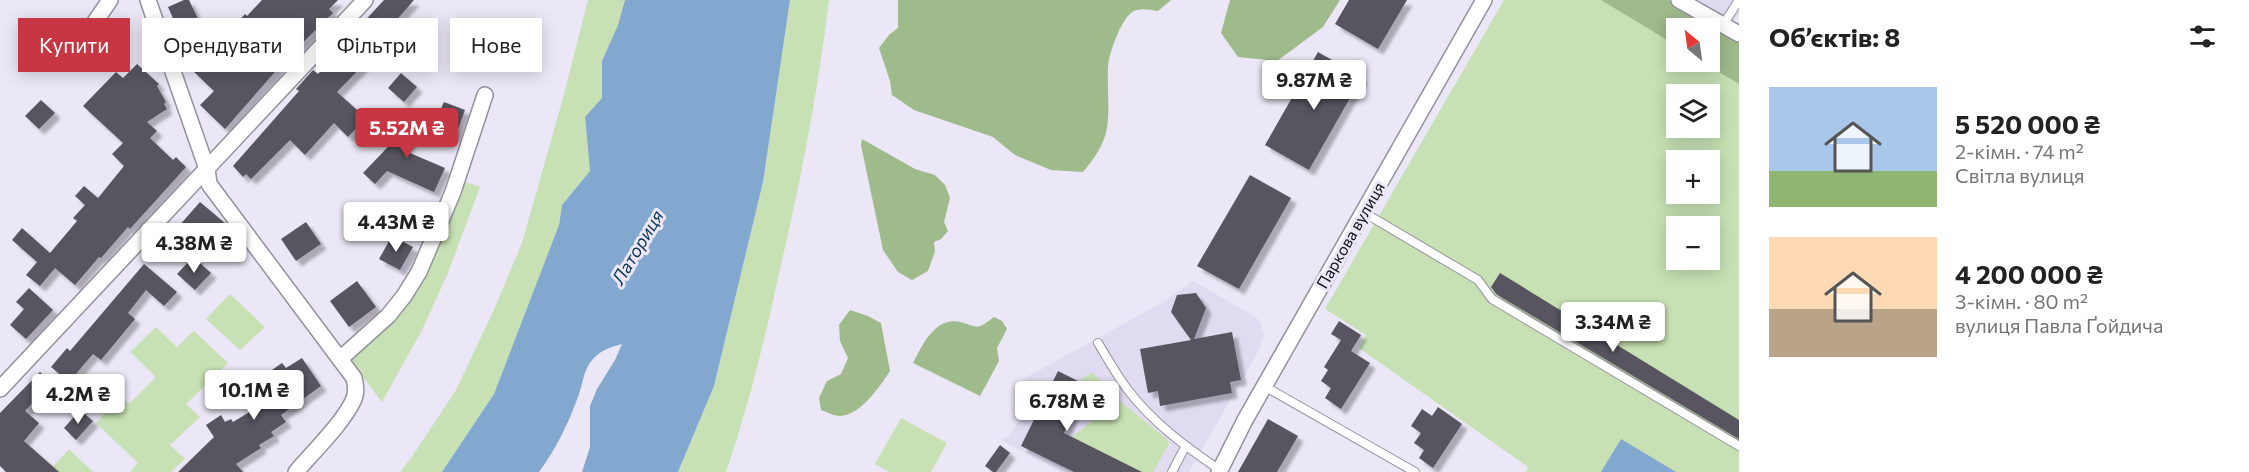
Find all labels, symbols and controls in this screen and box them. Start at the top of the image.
chip: Купити [18,18,130,72]
chip: Орендувати [142,18,304,72]
chip: Фільтри [316,18,438,72]
chip: Нове [450,18,542,72]
north arrow [1666,18,1720,72]
map controls [1666,18,1720,270]
icon: filters [2186,20,2219,53]
text: Об’єктів: 8 [1769,21,1900,52]
pin: 9.87M ₴ [1259,60,1369,111]
text: 9.87M ₴ [1276,67,1352,91]
button: layers [1666,84,1720,138]
pin: 5.52M ₴ [352,108,462,159]
text: 5 520 000 ₴ [1955,108,2100,139]
icon: home [1817,111,1889,183]
text: 5.52M ₴ [369,115,445,139]
text: 2-кімн. · 74 m² [1955,139,2084,163]
button: + [1666,150,1720,204]
text: Світла вулиця [1955,163,2085,187]
street label: Паркова вулиця [1312,178,1388,292]
pin: 4.43M ₴ [341,202,451,253]
water label: Латориця [606,206,668,289]
text: 4.43M ₴ [358,209,434,233]
button: − [1666,216,1720,270]
pin: 4.38M ₴ [139,223,249,274]
text: 4.38M ₴ [155,230,233,254]
text: 4 200 000 ₴ [1955,258,2103,289]
icon: home [1817,261,1889,333]
text: 3-кімн. · 80 m² [1955,289,2088,313]
pin: 3.34M ₴ [1558,302,1668,353]
text: 3.34M ₴ [1575,309,1651,333]
text: вулиця Павла Ґойдича [1955,313,2163,337]
pin: 10.1M ₴ [199,370,309,421]
pin: 4.2M ₴ [29,374,127,425]
text: 10.1M ₴ [219,377,289,401]
text: 4.2M ₴ [46,381,110,405]
pin: 6.78M ₴ [1012,381,1122,432]
text: 6.78M ₴ [1029,388,1105,412]

